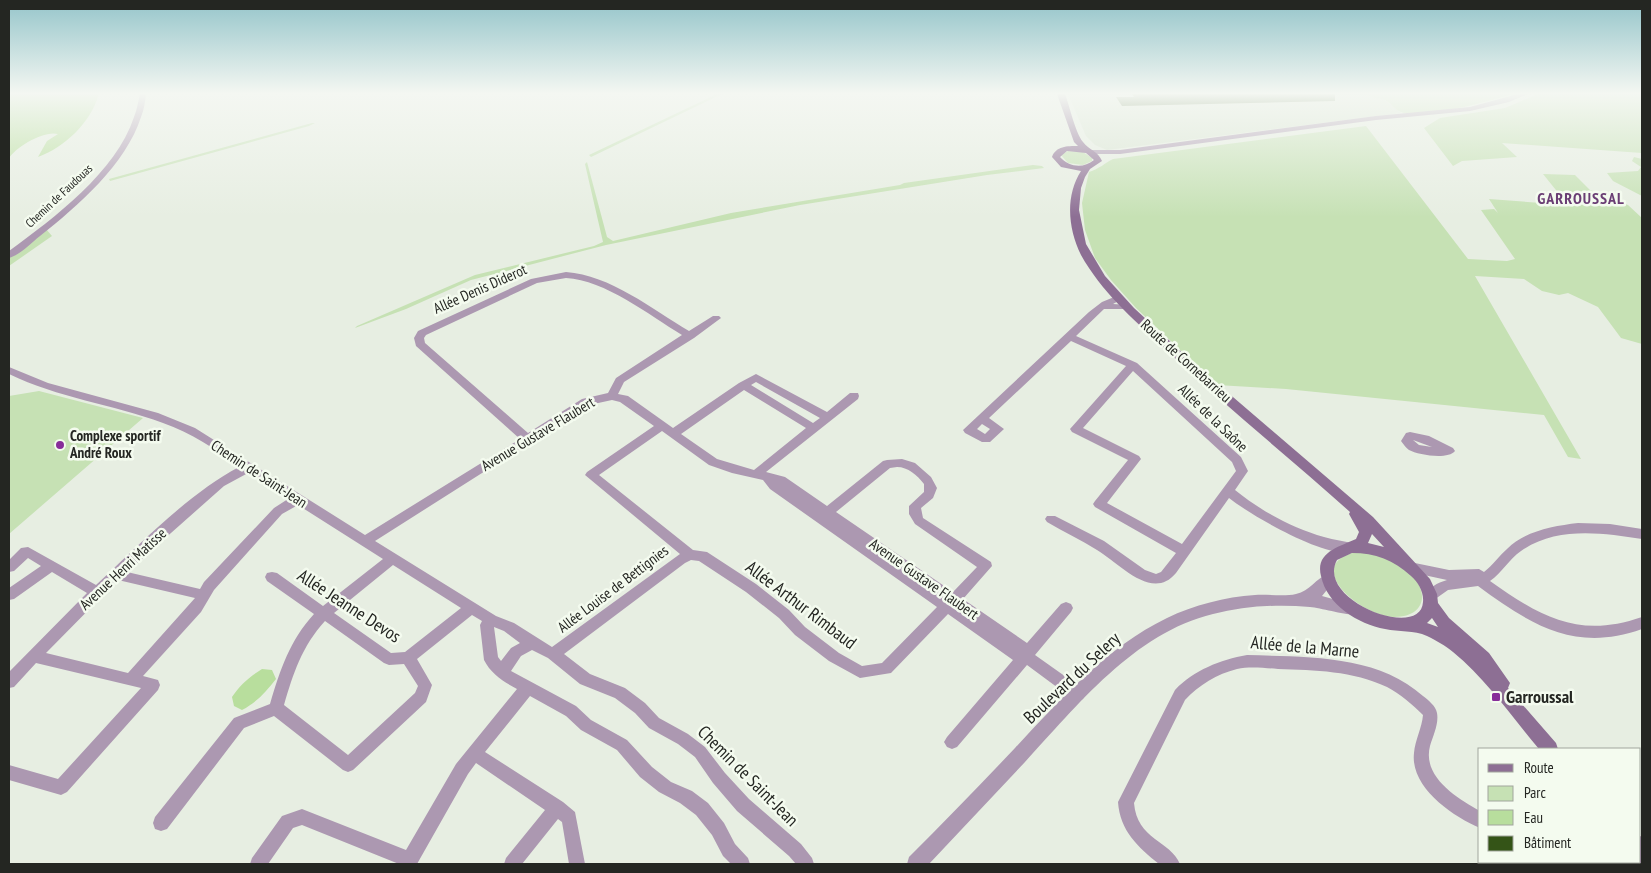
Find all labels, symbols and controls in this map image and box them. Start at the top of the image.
street label: Chemin de Faudouas [22,161,95,230]
district label: GARROUSSAL [1537,188,1625,208]
street label: Allée Denis Diderot [430,259,529,318]
street label: Route de Cornebarrieu [1137,315,1236,406]
street label: Allée de la Saône [1174,380,1252,456]
street label: Avenue Gustave Flaubert [478,392,598,475]
place label: Complexe sportif André Roux [69,426,161,462]
street label: Chemin de Saint-Jean [207,435,311,512]
marker: Complexe sportif André Roux [54,439,66,451]
street label: Avenue Henri Matisse [75,524,170,614]
street label: Avenue Gustave Flaubert [866,534,983,623]
street label: Allée Louise de Bettignies [553,541,672,637]
street label: Allée Arthur Rimbaud [741,555,861,654]
street label: Allée Jeanne Devos [293,564,405,648]
street label: Boulevard du Selery [1018,627,1125,728]
street label: Allée de la Marne [1250,630,1360,663]
place label: Garroussal [1506,685,1574,708]
marker: Garroussal [1490,691,1502,703]
street label: Chemin de Saint-Jean [693,720,804,831]
legend [1478,748,1641,863]
text: Route [1524,758,1554,777]
text: Parc [1524,783,1546,802]
text: Eau [1524,808,1543,827]
text: Bâtiment [1524,833,1571,852]

